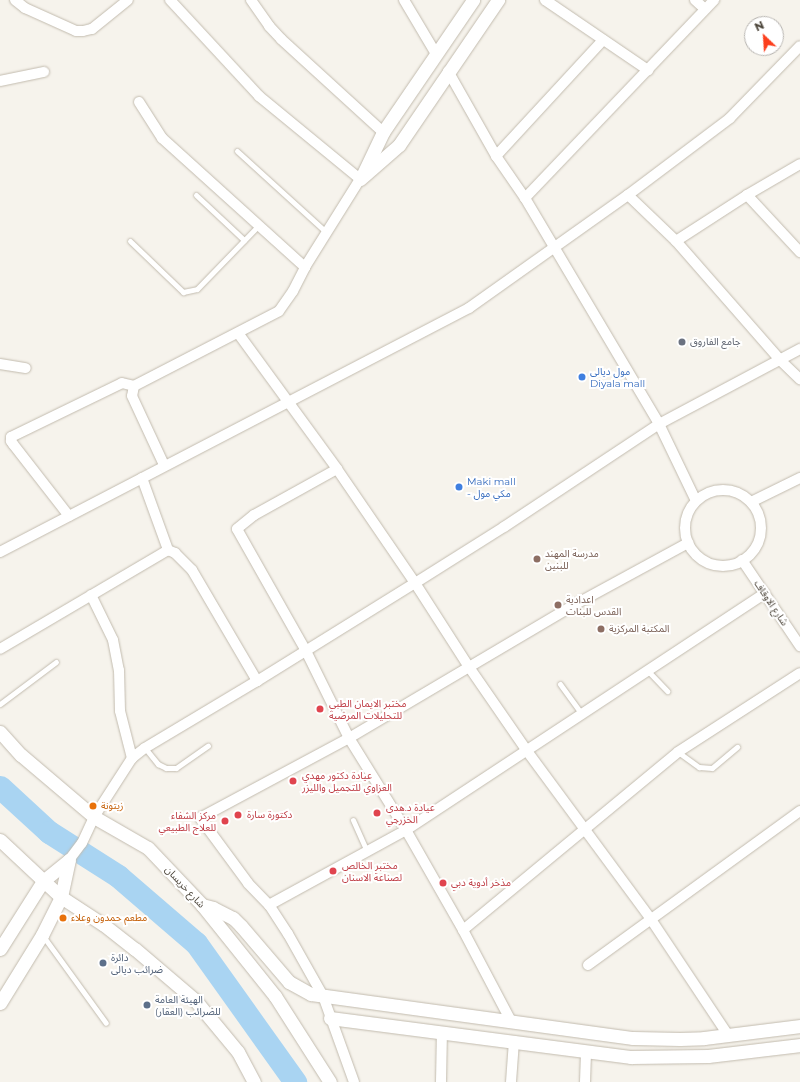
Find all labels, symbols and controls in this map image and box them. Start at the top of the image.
north arrow [744,16,784,56]
text: N [752,18,766,34]
place label: جامع الفاروق [690,336,741,348]
marker: جامع الفاروق [677,337,687,347]
place label: مول ديالى Diyala mall [590,365,645,388]
marker: مول ديالى Diyala mall [577,372,587,382]
place label: Maki mall - مكي مول [467,475,516,498]
marker: Maki mall - مكي مول [454,482,464,492]
place label: مدرسة المهند للبنين [545,547,599,570]
marker: مدرسة المهند للبنين [532,554,542,564]
street label: شارع الاوقاف [751,578,791,628]
place label: اعدادية القدس للبنات [566,593,621,616]
marker: اعدادية القدس للبنات [553,600,563,610]
place label: المكتبة المركزية [609,623,669,635]
marker: المكتبة المركزية [596,624,606,634]
place label: مختبر الايمان الطبي للتحليلات المرضية [329,697,407,720]
marker: مختبر الايمان الطبي للتحليلات المرضية [314,703,326,715]
place label: عيادة دكتور مهدي العزاوي للتجميل والليزر [302,769,392,792]
marker: عيادة دكتور مهدي العزاوي للتجميل والليزر [287,775,299,787]
place label: زيتونة [101,800,123,812]
marker: زيتونة [88,801,98,811]
place label: عيادة د.هدى الخزرجي [386,801,435,824]
marker: عيادة د.هدى الخزرجي [371,807,383,819]
place label: مركز الشفاء للعلاج الطبيعي [158,809,216,832]
marker: دكتورة سارة [232,809,244,821]
place label: دكتورة سارة [247,809,292,821]
marker: مركز الشفاء للعلاج الطبيعي [219,815,231,827]
place label: مختبر الخالص لصناعة الاسنان [342,859,402,882]
street label: شارع خريسان [163,864,207,910]
marker: مختبر الخالص لصناعة الاسنان [327,865,339,877]
place label: مذخر أدوية دبي [451,877,511,889]
marker: مذخر أدوية دبي [438,878,448,888]
place label: مطعم حمدون وعلاء [71,912,147,924]
marker: مطعم حمدون وعلاء [58,913,68,923]
place label: دائرة ضرائب ديالى [111,951,163,974]
marker: دائرة ضرائب ديالى [98,958,108,968]
place label: الهيئة العامة للضرائب (العقار) [155,993,221,1016]
marker: الهيئة العامة للضرائب (العقار) [142,1000,152,1010]

